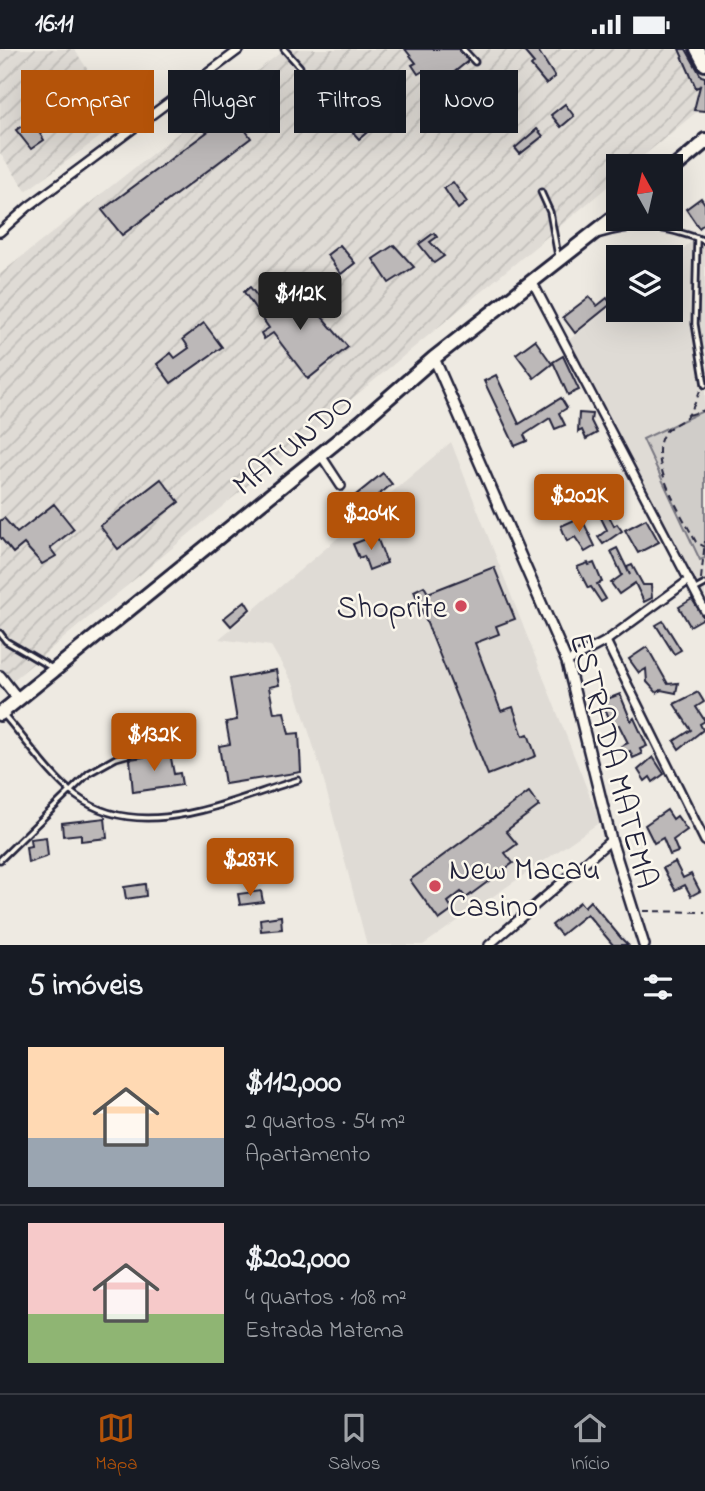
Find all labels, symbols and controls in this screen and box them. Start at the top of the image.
text: 16:11 [35,6,73,44]
chip: Comprar [21,70,154,133]
chip: Alugar [168,70,280,133]
chip: Filtros [294,70,406,133]
chip: Novo [420,70,518,133]
north arrow [606,154,682,231]
map controls [606,154,683,322]
button: layers [606,245,683,322]
pin: $112K [251,273,349,332]
text: $112K [274,278,326,311]
street label: MATUNDO [224,382,365,509]
pin: $202K [530,475,628,534]
text: $202K [550,480,608,513]
pin: $204K [322,493,420,552]
text: $204K [343,498,399,531]
place label: Shoprite [336,586,448,633]
marker: Shoprite [453,598,469,614]
street label: ESTRADA MATEMA [555,628,668,894]
pin: $132K [105,713,203,773]
text: $132K [127,719,181,752]
pin: $287K [201,839,299,898]
text: $287K [223,844,277,877]
place label: New Macau Casino [449,848,600,932]
marker: New Macau Casino [427,878,443,894]
text: 5 imóveis [28,965,144,1009]
icon: filters [639,968,677,1006]
text: $112,000 [245,1062,341,1106]
icon: home [84,1075,168,1159]
text: 2 quartos · 54 m² [245,1106,405,1139]
text: Apartamento [245,1139,371,1172]
text: $202,000 [245,1238,350,1282]
icon: home [84,1251,168,1335]
text: 4 quartos · 108 m² [245,1282,407,1315]
text: Estrada Matema [245,1315,404,1348]
tab: Mapa [95,1409,138,1478]
tab: Salvos [328,1409,380,1478]
tab: Início [571,1409,610,1478]

